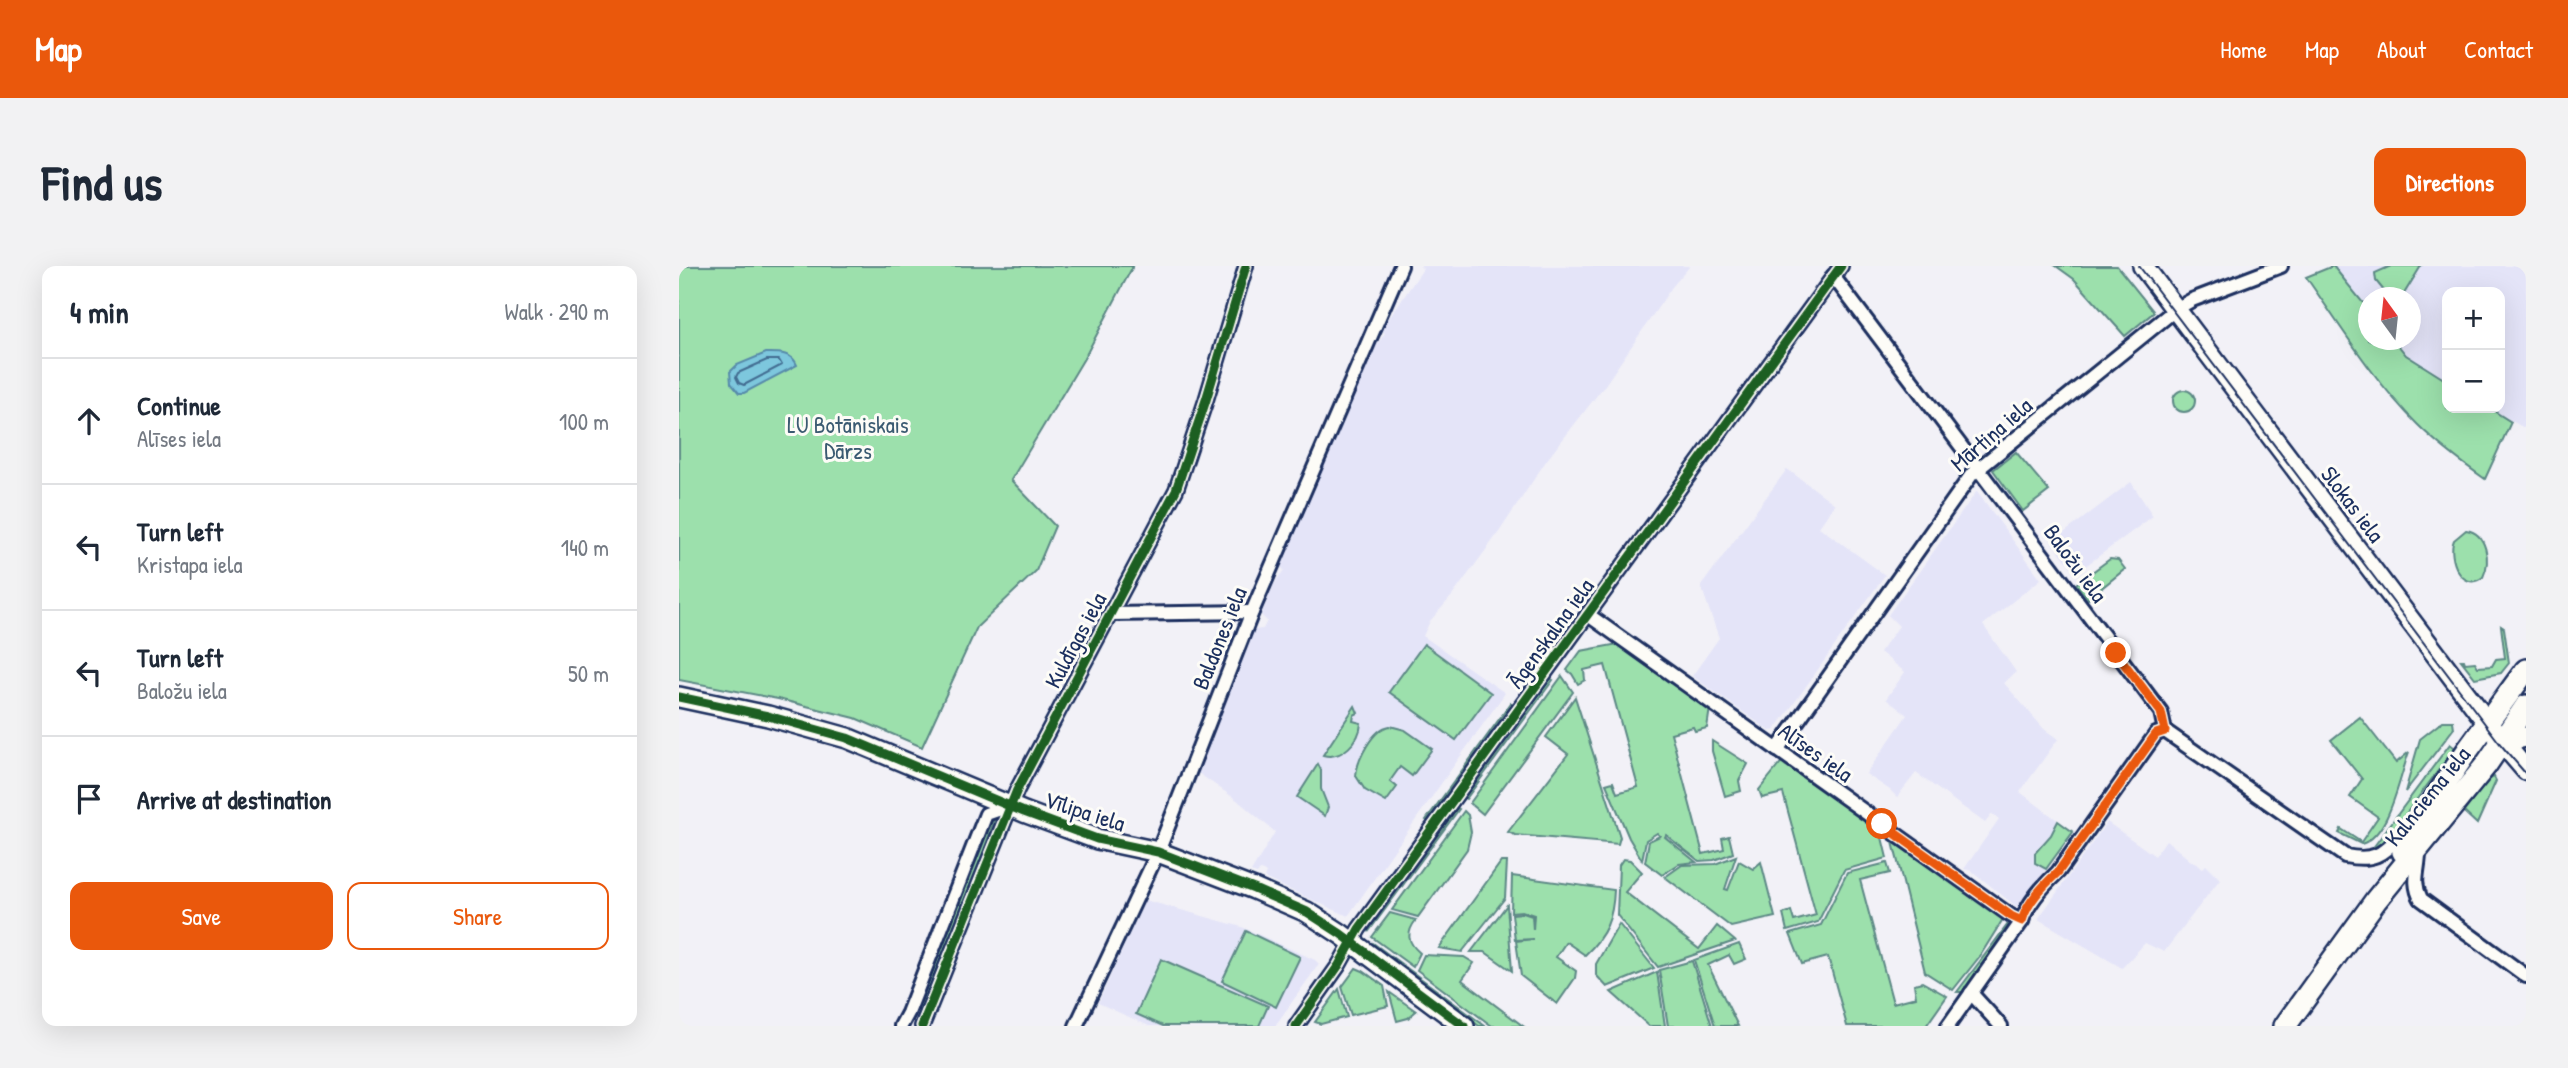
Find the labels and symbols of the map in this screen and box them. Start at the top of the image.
north arrow [2358,287,2421,350]
street label: Mārtiņa iela [1944,390,2038,478]
park label: LU Botāniskais Dārzs [787,409,909,466]
street label: Slokas iela [2314,459,2392,549]
street label: Baložu iela [2037,518,2115,608]
street label: Āgenskalna iela [1500,572,1600,694]
street label: Baldones iela [1184,582,1254,694]
street label: Kuldīgas iela [1037,587,1113,693]
route end [2100,637,2131,668]
street label: Alīses iela [1773,715,1859,789]
street label: Kalnciema iela [2377,740,2477,852]
street label: Vīlipa iela [1041,783,1129,839]
route start [1866,808,1897,839]

